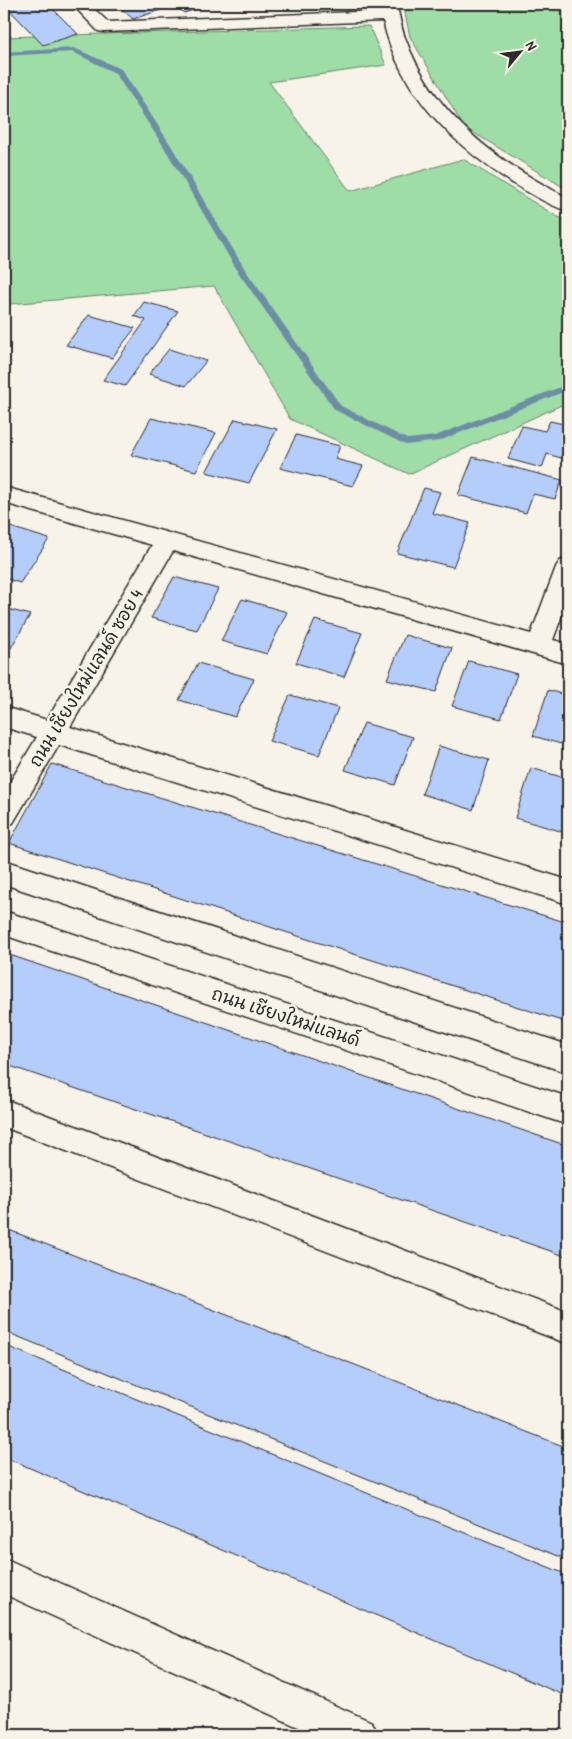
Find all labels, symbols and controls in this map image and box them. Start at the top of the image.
north arrow [494,28,544,78]
text: N [522,38,542,54]
street label: ถนน เชียงใหม่แลนด์ ซอย 4 [22,584,149,771]
street label: ถนน เชียงใหม่แลนด์ [209,981,364,1052]

